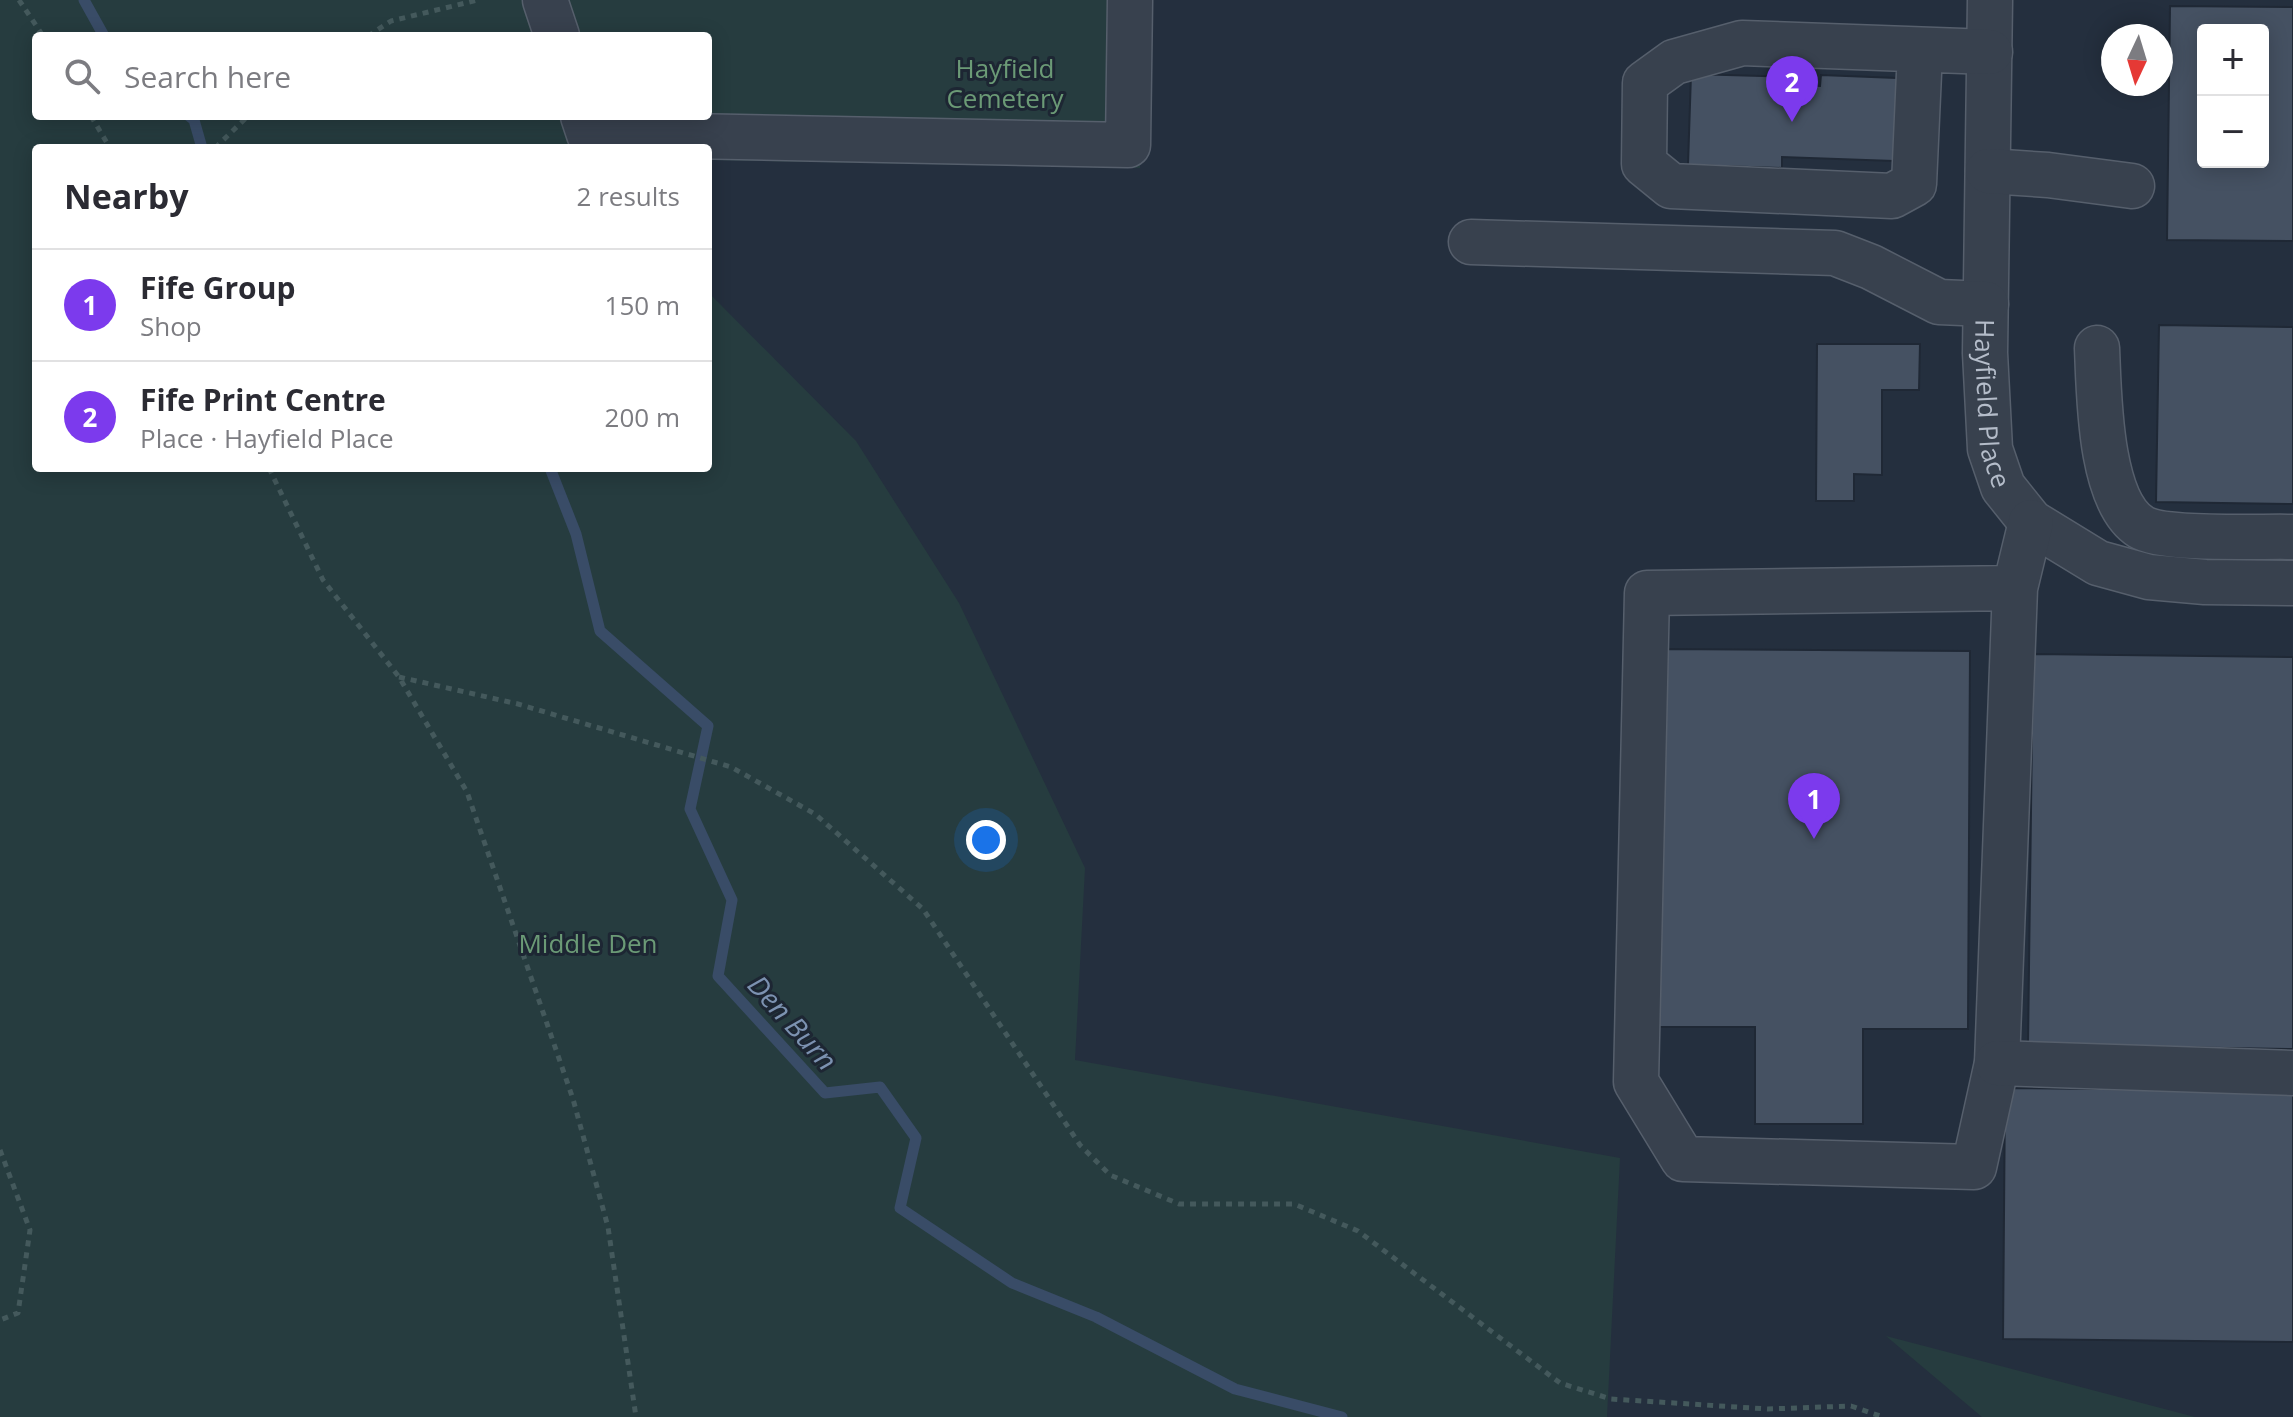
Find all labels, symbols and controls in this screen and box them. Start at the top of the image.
north arrow [2101,24,2173,96]
map controls [2197,24,2269,168]
button: + [2197,24,2269,96]
search box [32,32,712,120]
park label: Hayfield Cemetery [946,50,1065,116]
icon: search [60,54,104,98]
text: Search here [124,56,291,97]
pin: 2 [1766,56,1818,122]
button: − [2197,96,2269,168]
text: Nearby [64,173,189,219]
text: 2 results [577,178,680,214]
text: Fife Group [140,267,295,308]
text: 1 [83,287,97,323]
text: 150 m [605,287,680,323]
text: Shop [140,308,202,344]
street label: Hayfield Place [1967,319,2020,492]
text: Fife Print Centre [140,379,386,420]
text: 2 [83,399,97,435]
text: 200 m [605,399,680,435]
text: Place · Hayfield Place [140,420,394,456]
pin: 1 [1788,773,1840,839]
your location [966,820,1006,860]
park label: Middle Den [518,925,658,961]
water label: Den Burn [740,966,846,1078]

